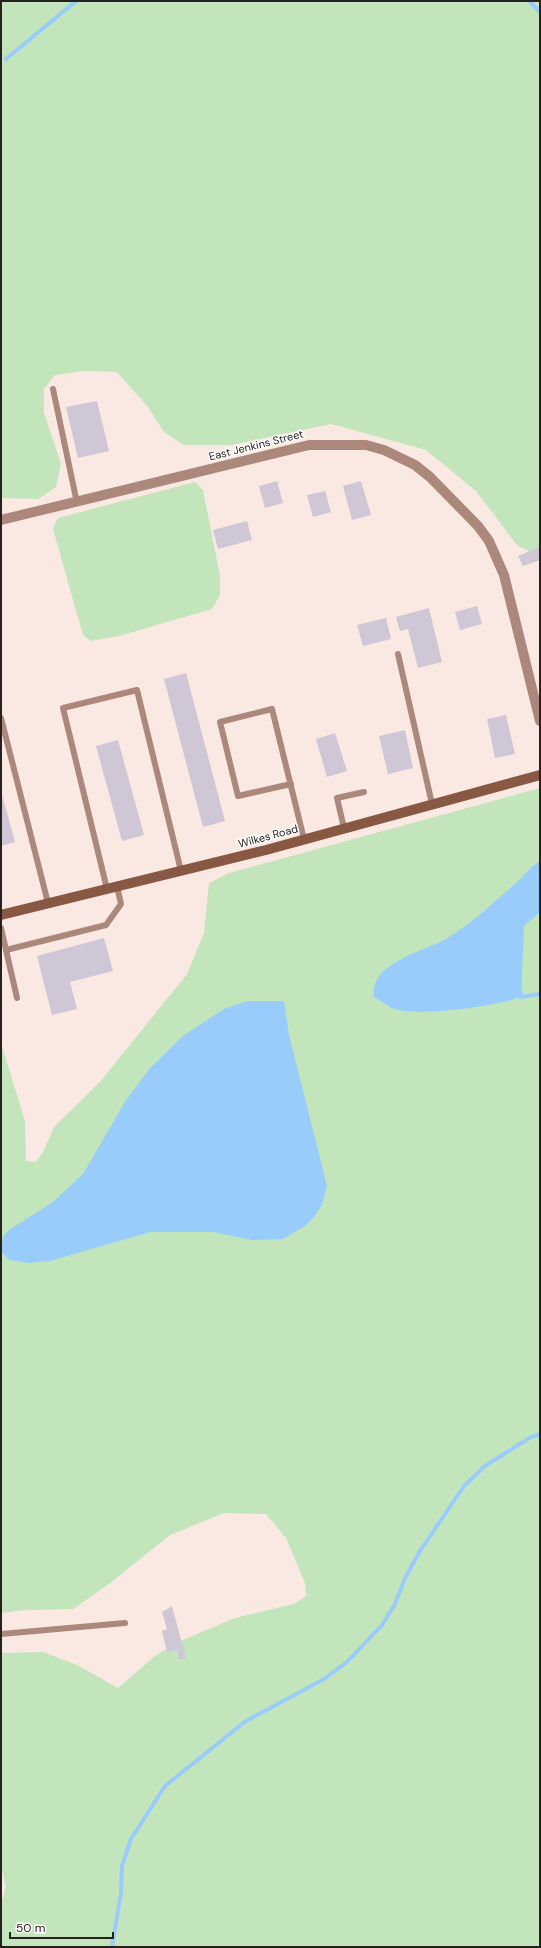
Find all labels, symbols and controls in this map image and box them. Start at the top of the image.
street label: East Jenkins Street [207,426,305,464]
street label: Wilkes Road [237,821,299,851]
scale bar [10,1914,113,1940]
text: 50 m [16,1920,45,1936]

